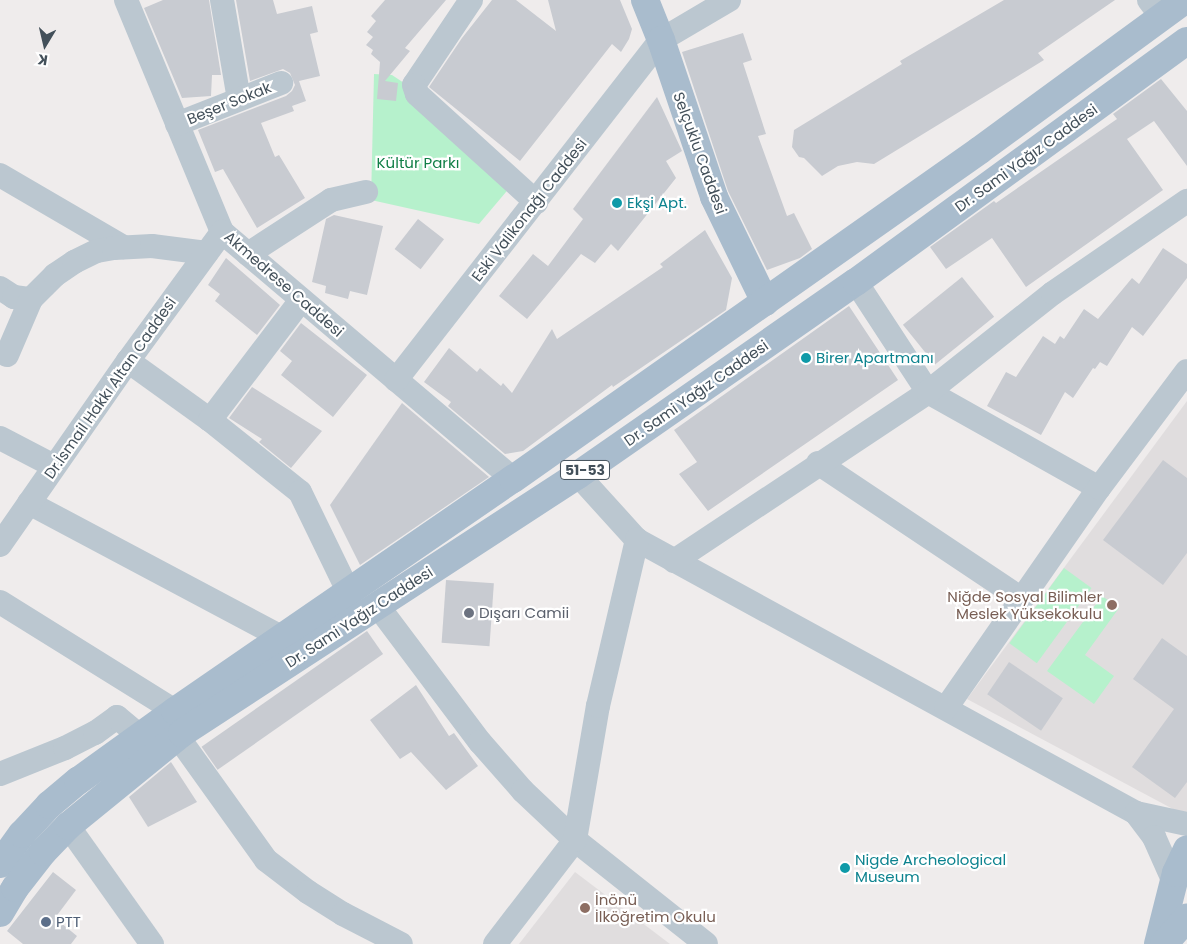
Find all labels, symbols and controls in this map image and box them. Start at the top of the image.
north arrow [20,20,70,70]
text: K [36,49,49,70]
street label: Beşer Sokak [184,78,274,128]
street label: Selçuklu Caddesi [670,90,730,216]
street label: Dr. Sami Yağız Caddesi [951,100,1101,216]
street label: Eski Valikonağı Caddesi [468,135,590,285]
park label: Kültür Parkı [377,154,459,172]
place label: Ekşi Apt. [627,194,687,212]
marker: Ekşi Apt. [611,197,623,209]
street label: Akmedrese Caddesi [221,227,347,341]
street label: Dr.İsmail Hakkı Altan Caddesi [40,294,180,482]
street label: Dr. Sami Yağız Caddesi [620,336,772,450]
place label: Birer Apartmanı [816,349,934,367]
marker: Birer Apartmanı [800,352,812,364]
road number: 51-53 [559,458,611,482]
street label: Dr. Sami Yağız Caddesi [282,563,436,671]
place label: Niğde Sosyal Bilimler Meslek Yüksekokulu [947,587,1102,622]
marker: Niğde Sosyal Bilimler Meslek Yüksekokulu [1106,599,1118,611]
place label: Dışarı Camii [479,604,569,622]
marker: Dışarı Camii [463,607,475,619]
place label: Nigde Archeological Museum [855,850,1006,885]
marker: Nigde Archeological Museum [839,862,851,874]
place label: İnönü İlköğretim Okulu [595,890,716,925]
marker: İnönü İlköğretim Okulu [579,902,591,914]
place label: PTT [56,913,81,931]
marker: PTT [40,916,52,928]

